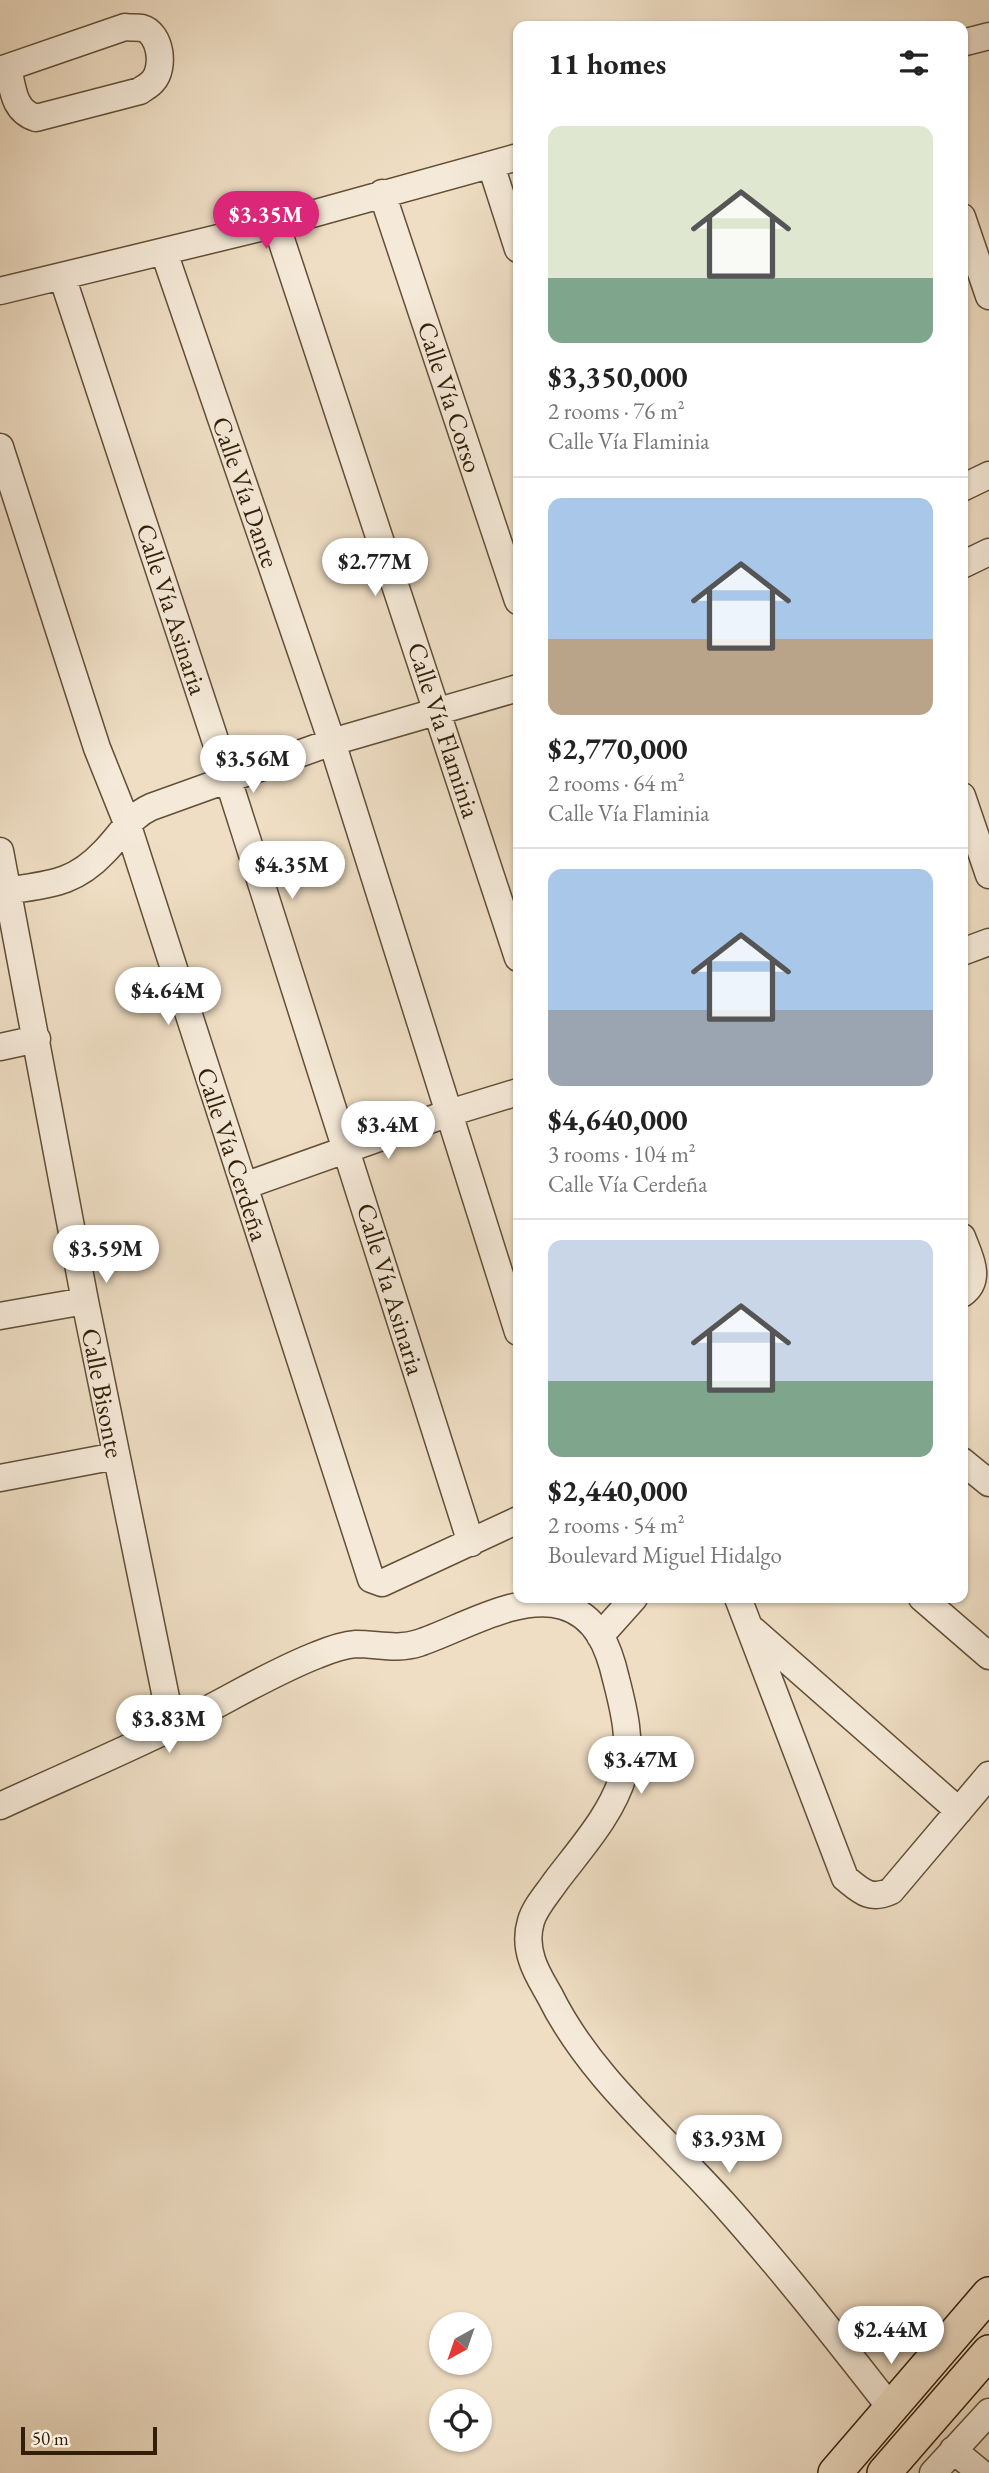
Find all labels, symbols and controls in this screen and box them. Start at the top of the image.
text: 11 homes [548,44,666,83]
icon: filters [895,44,933,82]
icon: home [678,171,804,297]
pin: $3.35M [209,191,323,251]
text: $3.35M [229,199,303,229]
street label: Calle Vía Corso [410,317,490,477]
text: $3,350,000 [548,357,688,396]
text: 2 rooms · 76 m² [548,396,685,426]
street label: Calle Vía Dante [204,412,288,572]
text: Calle Vía Flaminia [548,426,709,456]
street label: Calle Vía Asinaria [128,519,216,699]
pin: $2.77M [318,538,432,598]
icon: home [678,543,804,669]
text: $2.77M [338,546,412,576]
street label: Calle Vía Flaminia [400,638,489,823]
text: $2,770,000 [548,729,688,768]
pin: $3.56M [196,736,310,795]
text: $3.56M [216,743,290,773]
text: 2 rooms · 64 m² [548,768,685,798]
text: Calle Vía Flaminia [548,798,709,828]
pin: $4.35M [235,842,349,901]
text: $4.35M [255,849,329,879]
icon: home [678,914,804,1040]
pin: $4.64M [111,968,225,1027]
text: $4.64M [131,975,205,1005]
street label: Calle Vía Cerdeña [189,1063,277,1246]
text: $4,640,000 [548,1100,688,1139]
pin: $3.4M [339,1102,437,1161]
text: $3.4M [357,1109,419,1139]
text: 3 rooms · 104 m² [548,1139,696,1169]
text: Calle Vía Cerdeña [548,1169,707,1199]
street label: Calle Vía Asinaria [349,1199,433,1380]
pin: $3.59M [49,1226,163,1285]
text: $3.59M [69,1233,143,1263]
icon: home [678,1285,804,1411]
street label: Calle Bisonte [74,1325,132,1461]
text: $2,440,000 [548,1471,688,1510]
text: 2 rooms · 54 m² [548,1510,685,1540]
text: Boulevard Miguel Hidalgo [548,1540,782,1570]
pin: $3.83M [112,1696,226,1755]
text: $3.83M [132,1703,206,1733]
pin: $3.47M [584,1736,698,1796]
text: $3.47M [604,1744,678,1774]
pin: $3.93M [672,2116,786,2175]
text: $3.93M [692,2123,766,2153]
pin: $2.44M [834,2306,948,2366]
north arrow [429,2312,492,2375]
map controls [429,2312,492,2452]
text: $2.44M [854,2314,928,2344]
button: locate [429,2389,492,2452]
scale bar [21,2424,158,2456]
text: 50 m [32,2426,69,2451]

